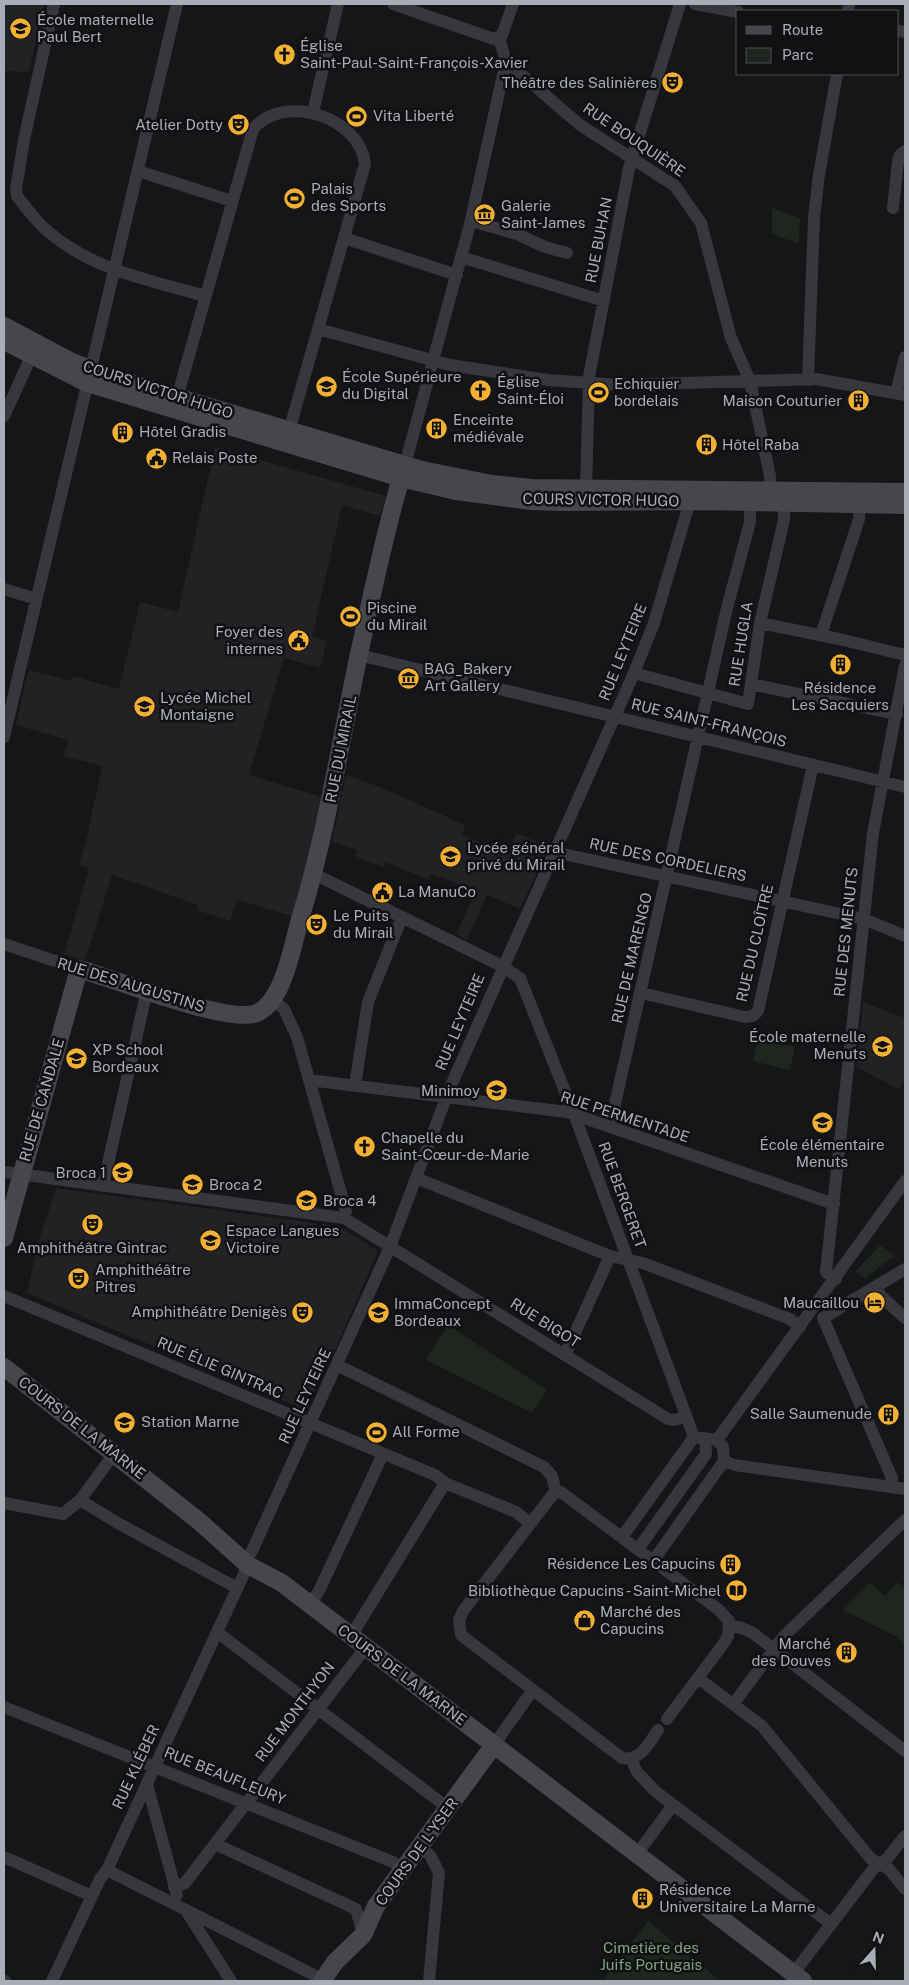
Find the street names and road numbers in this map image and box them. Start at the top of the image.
street label: RUE BOUQUIÈRE [580,99,688,180]
street label: RUE BUHAN [582,195,615,284]
street label: COURS VICTOR HUGO [81,357,235,422]
street label: COURS VICTOR HUGO [522,490,680,509]
street label: RUE HUGLA [725,600,756,688]
street label: RUE LEYTEIRE [595,601,650,703]
street label: RUE DU MIRAIL [322,694,359,804]
street label: RUE SAINT-FRANÇOIS [630,695,789,750]
street label: RUE DES CORDELIERS [588,835,748,884]
street label: RUE DES MENUTS [830,866,861,998]
street label: RUE DU CLOÎTRE [733,882,776,1003]
street label: RUE DE MARENGO [608,891,655,1025]
street label: RUE DES AUGUSTINS [55,954,207,1015]
street label: RUE LEYTEIRE [432,971,488,1073]
street label: RUE DE CANDALE [16,1036,67,1163]
street label: RUE PERMENTADE [559,1088,692,1145]
street label: RUE BERGERET [595,1139,650,1250]
street label: RUE BIGOT [507,1294,583,1351]
street label: RUE ÉLIE GINTRAC [155,1333,286,1402]
street label: RUE LEYTEIRE [275,1345,334,1446]
street label: COURS DE LA MARNE [15,1373,149,1482]
street label: COURS DE LA MARNE [335,1621,470,1728]
street label: RUE MONTHYON [252,1659,338,1765]
street label: RUE KLÉBER [109,1722,163,1812]
street label: RUE BEAUFLEURY [162,1743,289,1808]
street label: COURS DE L'YSER [372,1795,461,1909]

